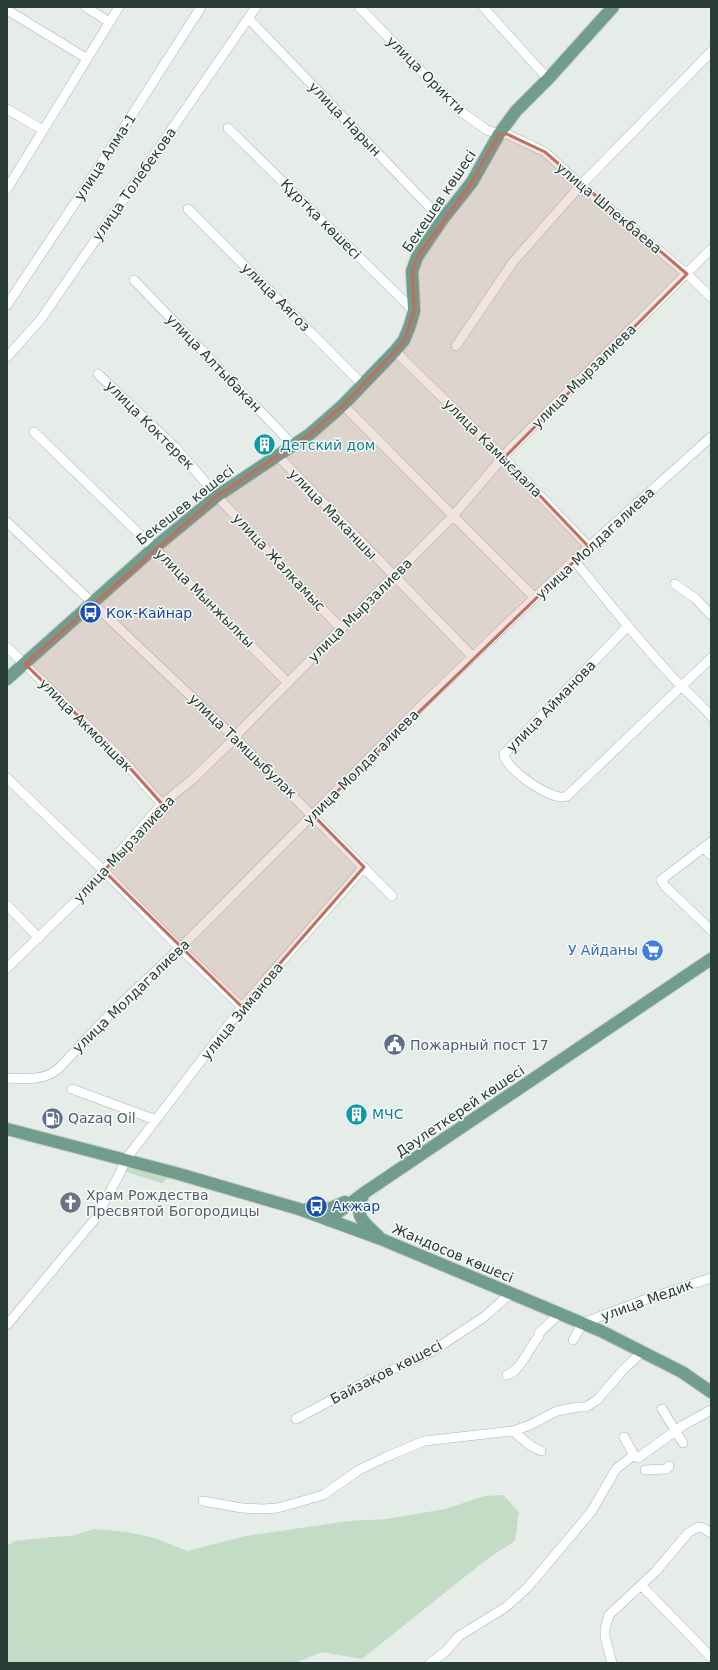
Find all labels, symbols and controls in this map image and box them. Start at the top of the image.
street label: улица Орикти [384,33,468,117]
street label: улица Нарын [306,79,384,159]
street label: улица Алма-1 [71,110,139,204]
street label: улица Толебекова [89,124,179,244]
street label: Бекешев көшесі [399,147,479,255]
street label: улица Шпекбаева [553,159,665,257]
street label: Құртқа көшесі [278,176,364,262]
street label: улица Аягоз [238,259,314,335]
street label: улица Алтыбакан [163,311,265,415]
street label: улица Мырзалиева [529,321,639,431]
street label: улица Коктерек [102,377,198,473]
street label: улица Камысдала [440,395,546,501]
building icon: Детский дом [251,432,277,458]
place label: Детский дом [280,437,375,453]
street label: Бекешев көшесі [133,462,237,548]
street label: улица Маканшы [286,465,380,563]
street label: улица Молдагалиева [532,484,658,602]
street label: улица Жалкамыс [230,510,328,614]
street label: улица Мынжылкы [152,545,258,651]
street label: улица Мырзалиева [305,555,415,665]
bus stop icon: Кок-Кайнар [78,600,104,626]
place label: Кок-Кайнар [106,605,192,621]
street label: улица Айманова [503,657,599,755]
street label: улица Акмоншак [36,675,136,775]
street label: улица Тамшыбулак [186,690,300,802]
street label: улица Молдагалиева [300,706,422,828]
street label: улица Мырзалиева [70,792,178,906]
street label: улица Молдагалиева [69,936,193,1056]
supermarket icon: У Айданы [640,937,666,963]
place label: У Айданы [568,942,638,958]
street label: улица Зиманова [198,959,286,1063]
public building icon: Пожарный пост 17 [382,1032,408,1058]
place label: Пожарный пост 17 [410,1037,549,1053]
street label: Дәулеткерей көшесі [393,1062,527,1160]
building icon: МЧС [343,1101,369,1127]
fuel station icon: Qazaq Oil [40,1105,66,1131]
place label: МЧС [372,1106,404,1122]
place label: Qazaq Oil [68,1110,136,1126]
place label: Храм Рождества Пресвятой Богородицы [86,1187,260,1219]
church icon: Храм Рождества Пресвятой Богородицы [57,1190,83,1216]
bus stop icon: Акжар [303,1193,329,1219]
place label: Акжар [332,1198,380,1214]
street label: Жандосов көшесі [390,1220,516,1286]
street label: улица Медик [599,1276,695,1324]
street label: Байзақов көшесі [328,1337,444,1407]

